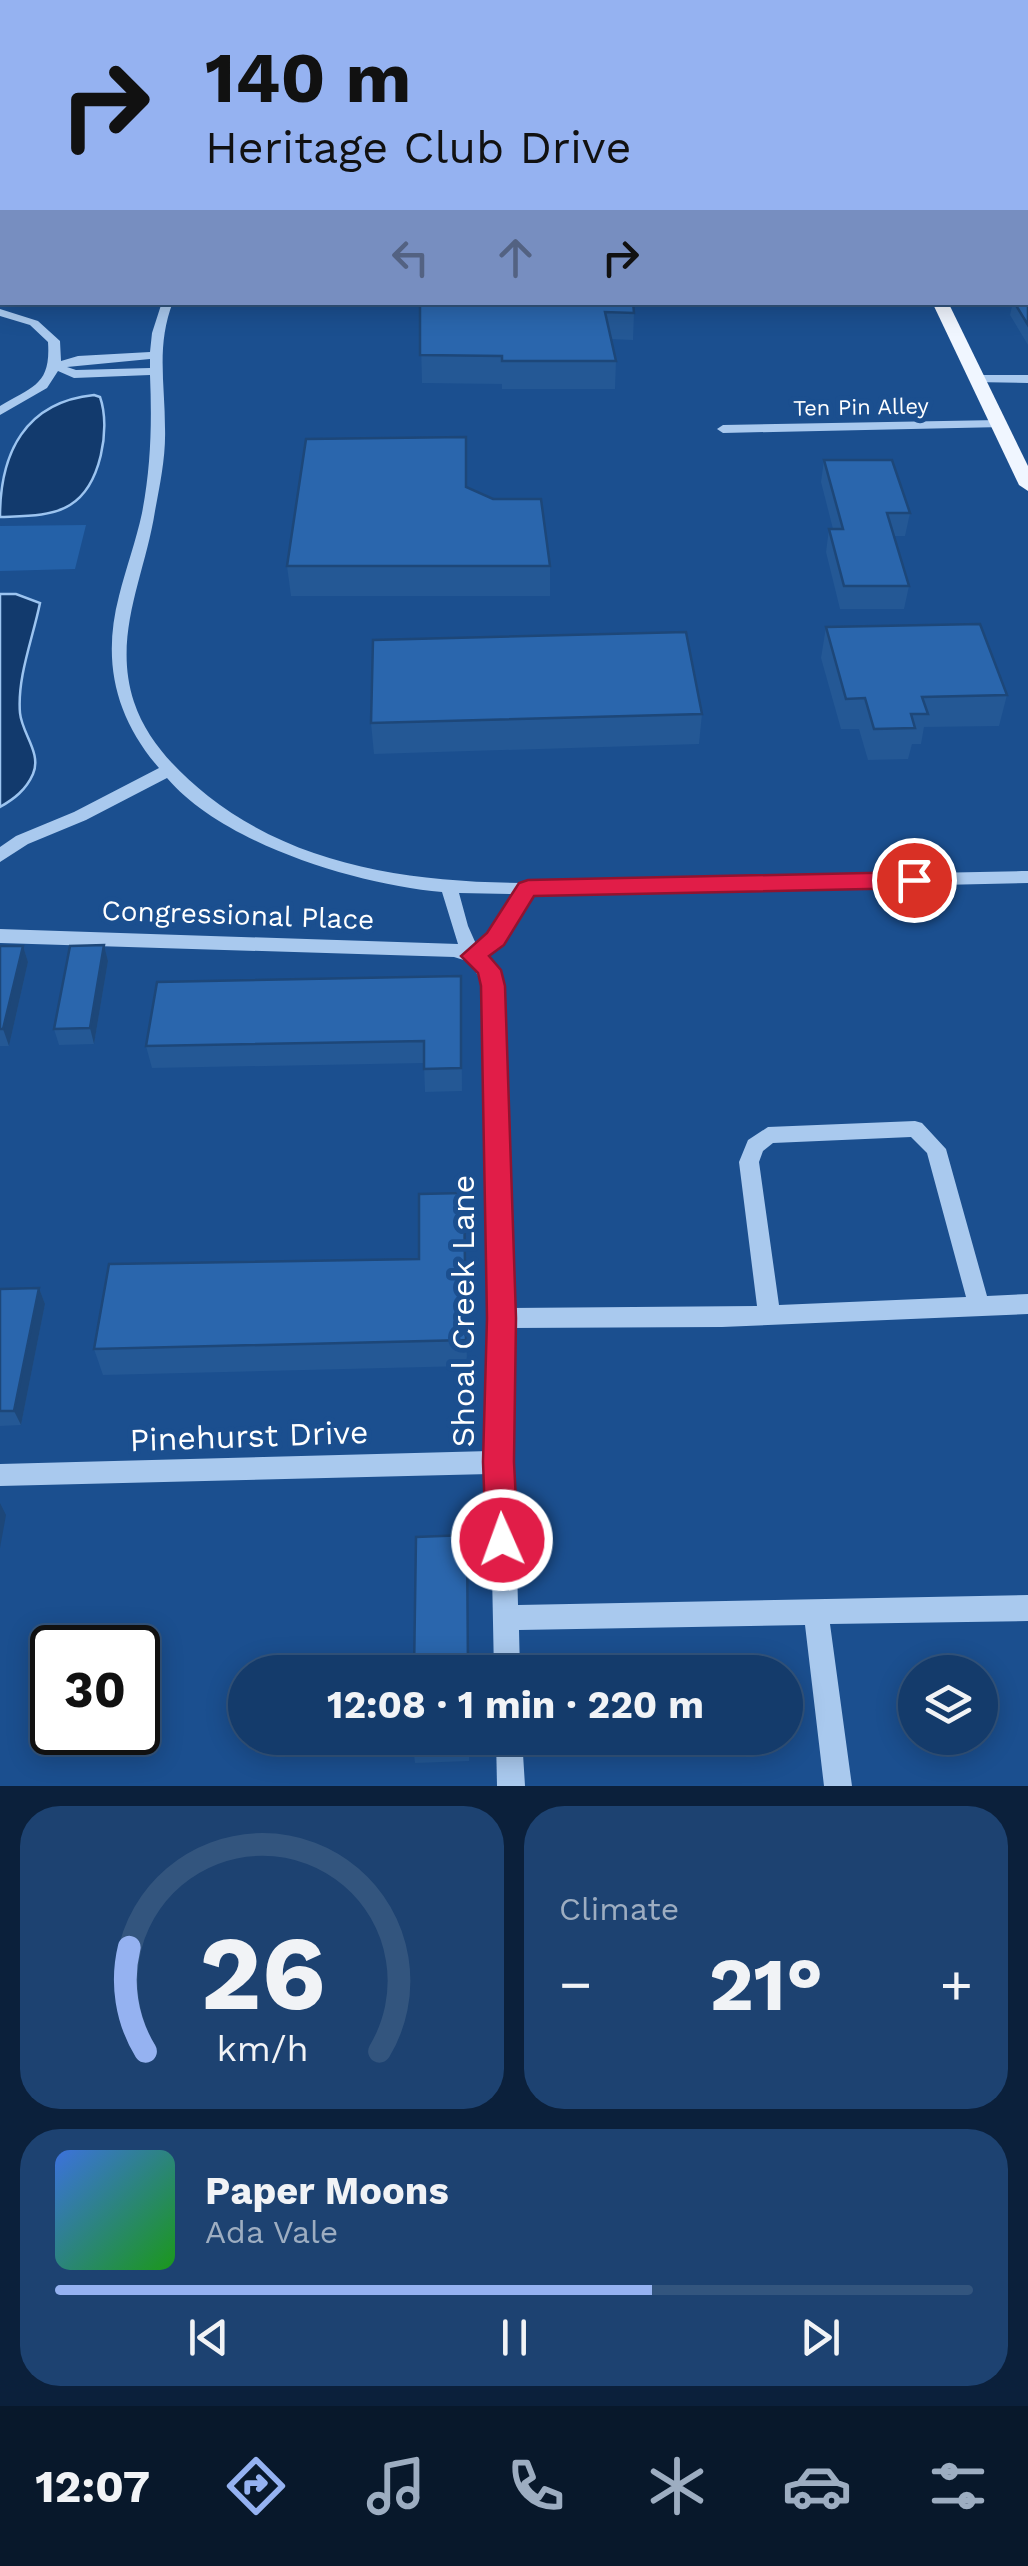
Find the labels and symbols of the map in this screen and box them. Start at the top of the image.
street label: Ten Pin Alley [793,393,930,421]
pin [872,838,957,923]
street label: Congressional Place [101,894,375,936]
street label: Shoal Creek Lane [444,1175,482,1447]
street label: Pinehurst Drive [129,1413,369,1459]
position arrow [450,1488,554,1592]
speed limit sign: 30 [30,1625,160,1755]

